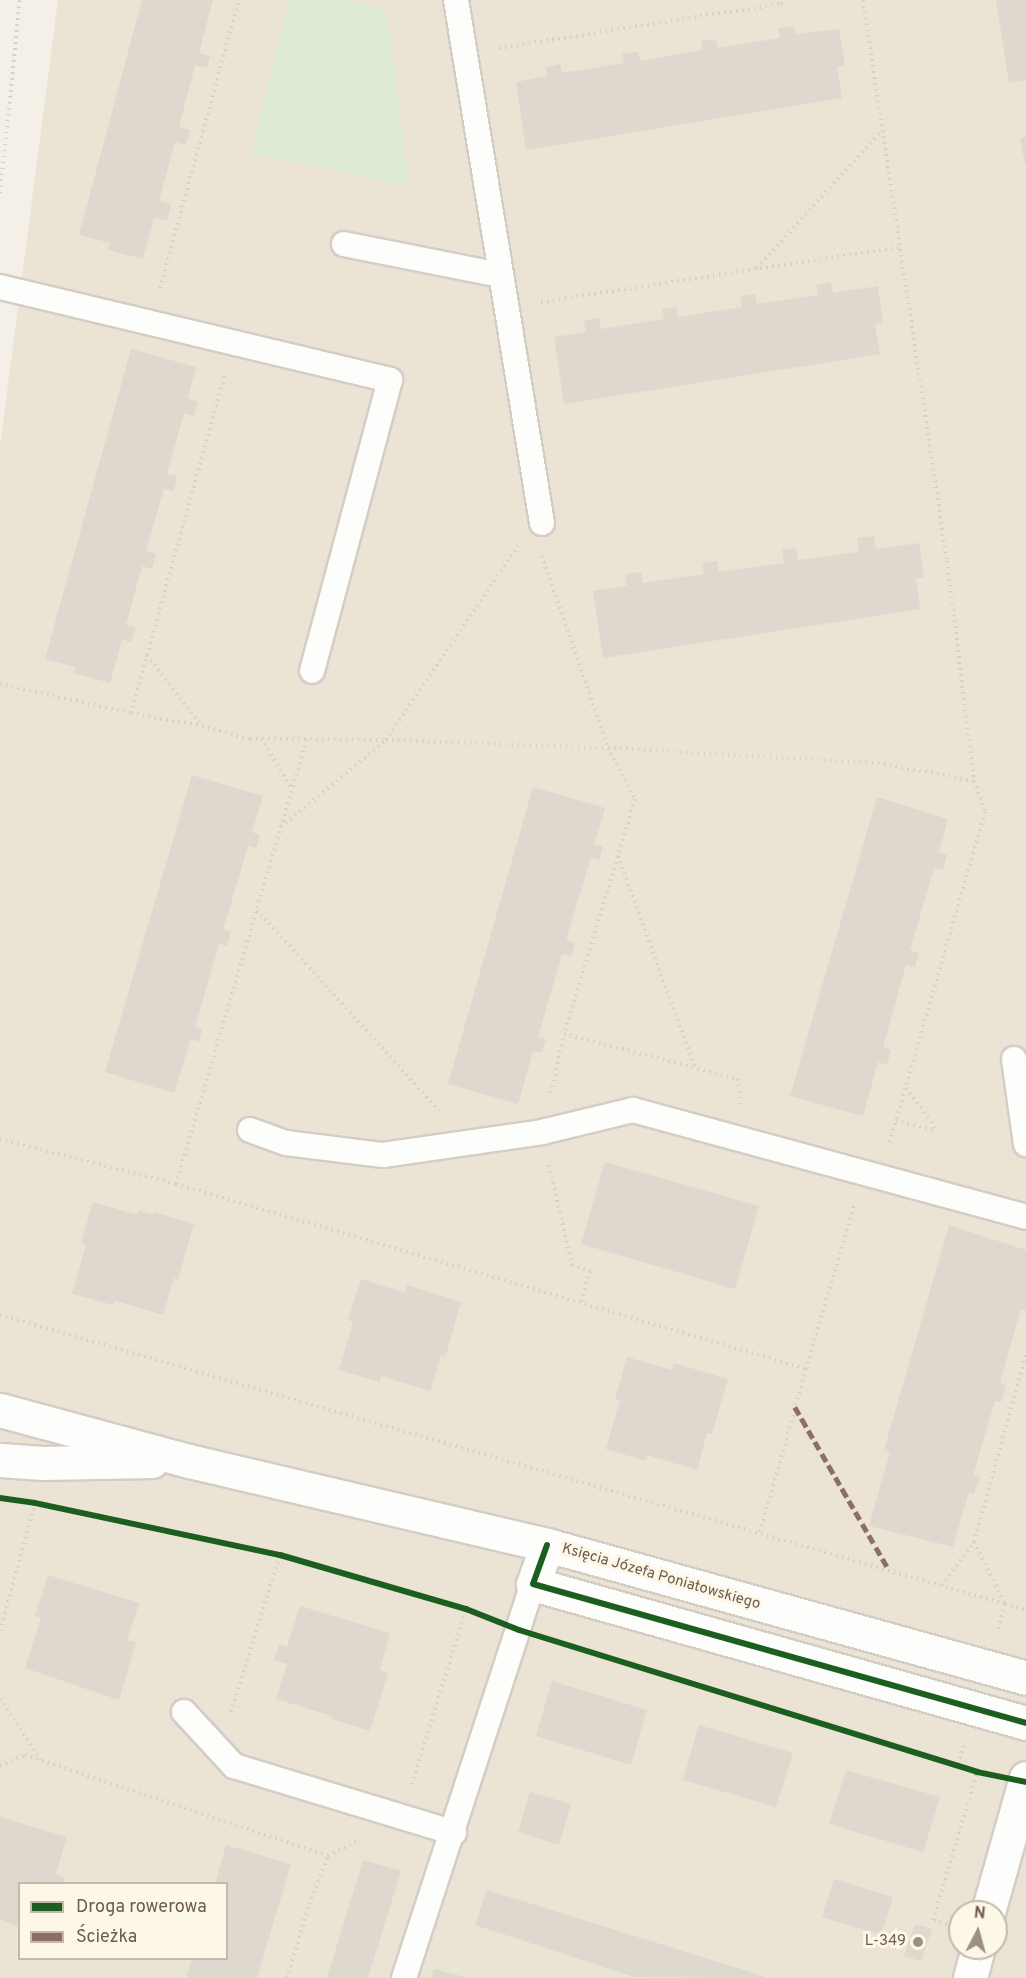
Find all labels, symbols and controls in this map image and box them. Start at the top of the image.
street label: Księcia Józefa Poniatowskiego [560,1540,762,1614]
legend [18,1882,228,1960]
text: Droga rowerowa [76,1896,207,1919]
north arrow [948,1900,1008,1960]
text: N [973,1904,986,1925]
text: Ścieżka [76,1926,137,1949]
place label: L-349 [865,1933,906,1951]
marker: L-349 [911,1935,925,1949]

